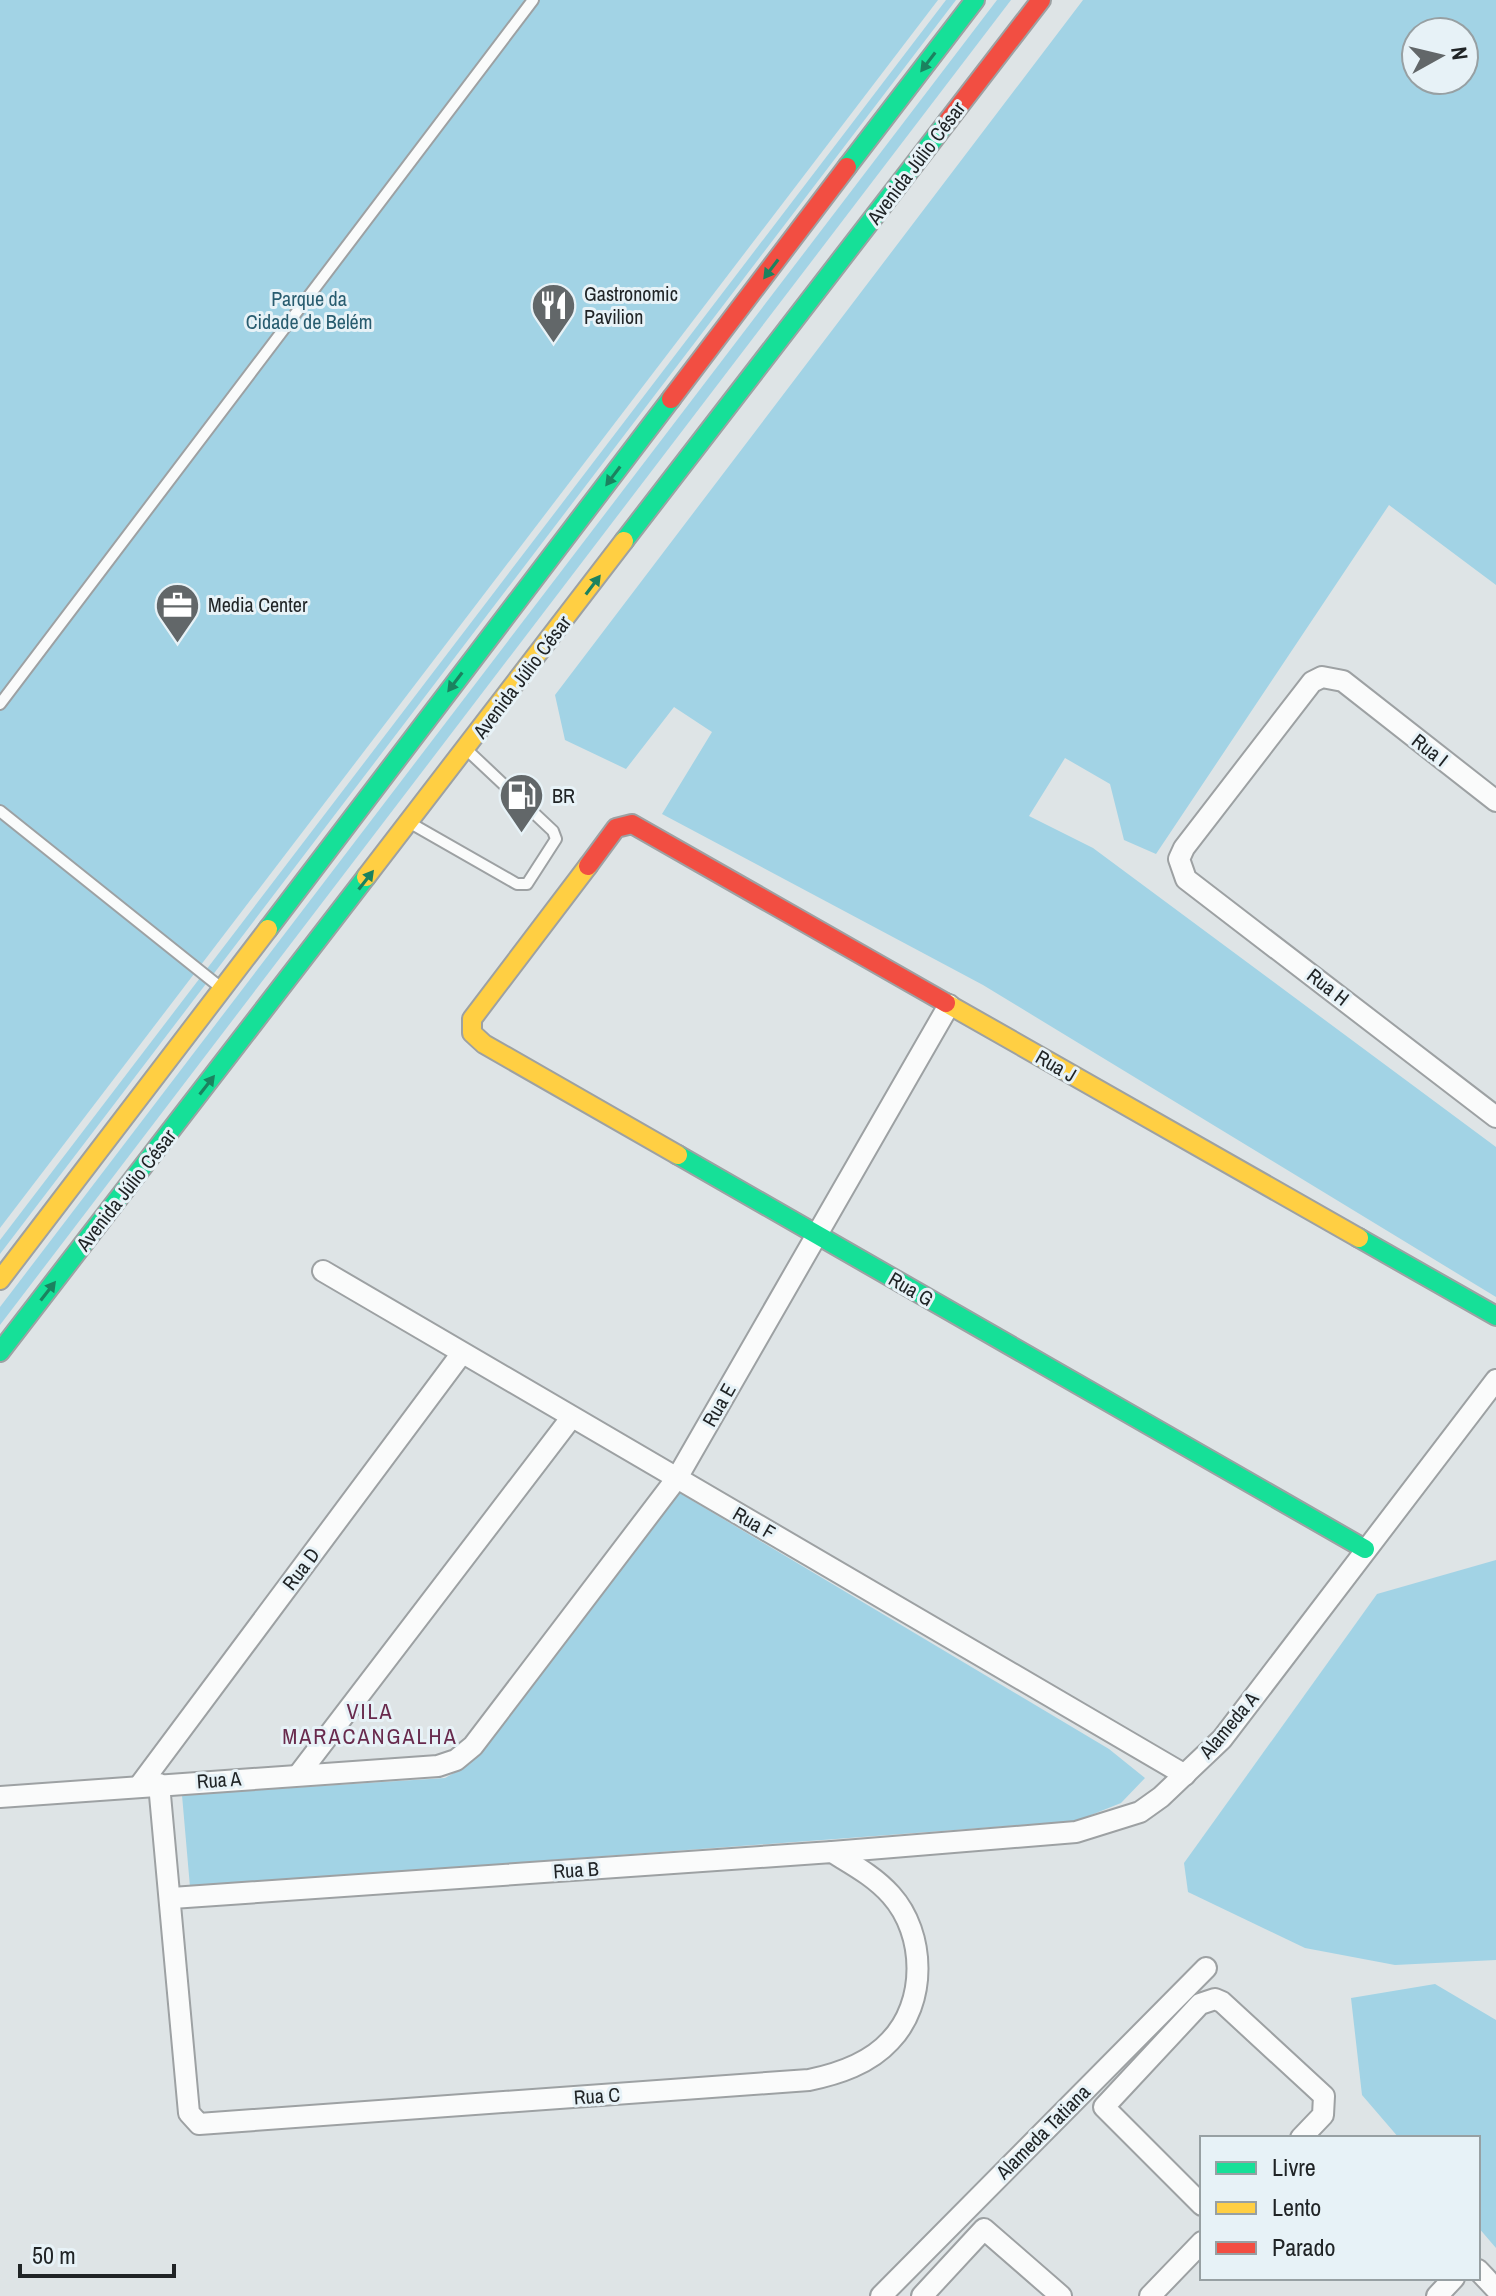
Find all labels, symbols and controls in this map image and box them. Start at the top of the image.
north arrow [1400,16,1480,96]
text: N [1444,45,1476,62]
one-way arrow [921,52,937,72]
street label: Avenida Júlio César [860,95,971,230]
one-way arrow [763,259,779,279]
place label: Gastronomic Pavilion [584,280,678,330]
restaurant icon: Gastronomic Pavilion [529,282,577,345]
park label: Parque da Cidade de Belém [246,285,372,335]
one-way arrow [605,465,621,486]
one-way arrow [584,575,600,595]
office icon: Media Center [153,581,201,644]
place label: Media Center [208,591,308,618]
street label: Avenida Júlio César [466,609,577,744]
one-way arrow [448,672,464,693]
street label: Rua I [1407,727,1454,772]
fuel station icon: BR [497,772,545,835]
place label: BR [552,782,575,809]
one-way arrow [358,870,374,890]
street label: Rua H [1302,962,1355,1012]
street label: Rua J [1031,1043,1082,1088]
one-way arrow [198,1075,215,1095]
street label: Avenida Júlio César [69,1123,182,1257]
street label: Rua G [884,1265,939,1312]
one-way arrow [39,1281,55,1301]
street label: Rua E [695,1378,742,1431]
street label: Rua F [728,1500,780,1545]
street label: Rua D [276,1542,325,1595]
street label: Alameda A [1192,1686,1264,1765]
district label: VILA MARACANGALHA [282,1696,458,1751]
street label: Rua A [196,1764,242,1795]
street label: Rua B [552,1854,600,1885]
street label: Alameda Tatiana [989,2079,1096,2185]
street label: Rua C [573,2080,621,2111]
legend [1200,2136,1480,2280]
text: Livre [1272,2151,1316,2183]
text: Lento [1272,2191,1321,2223]
scale bar [20,2228,174,2278]
text: Parado [1272,2231,1335,2263]
text: 50 m [32,2239,76,2271]

